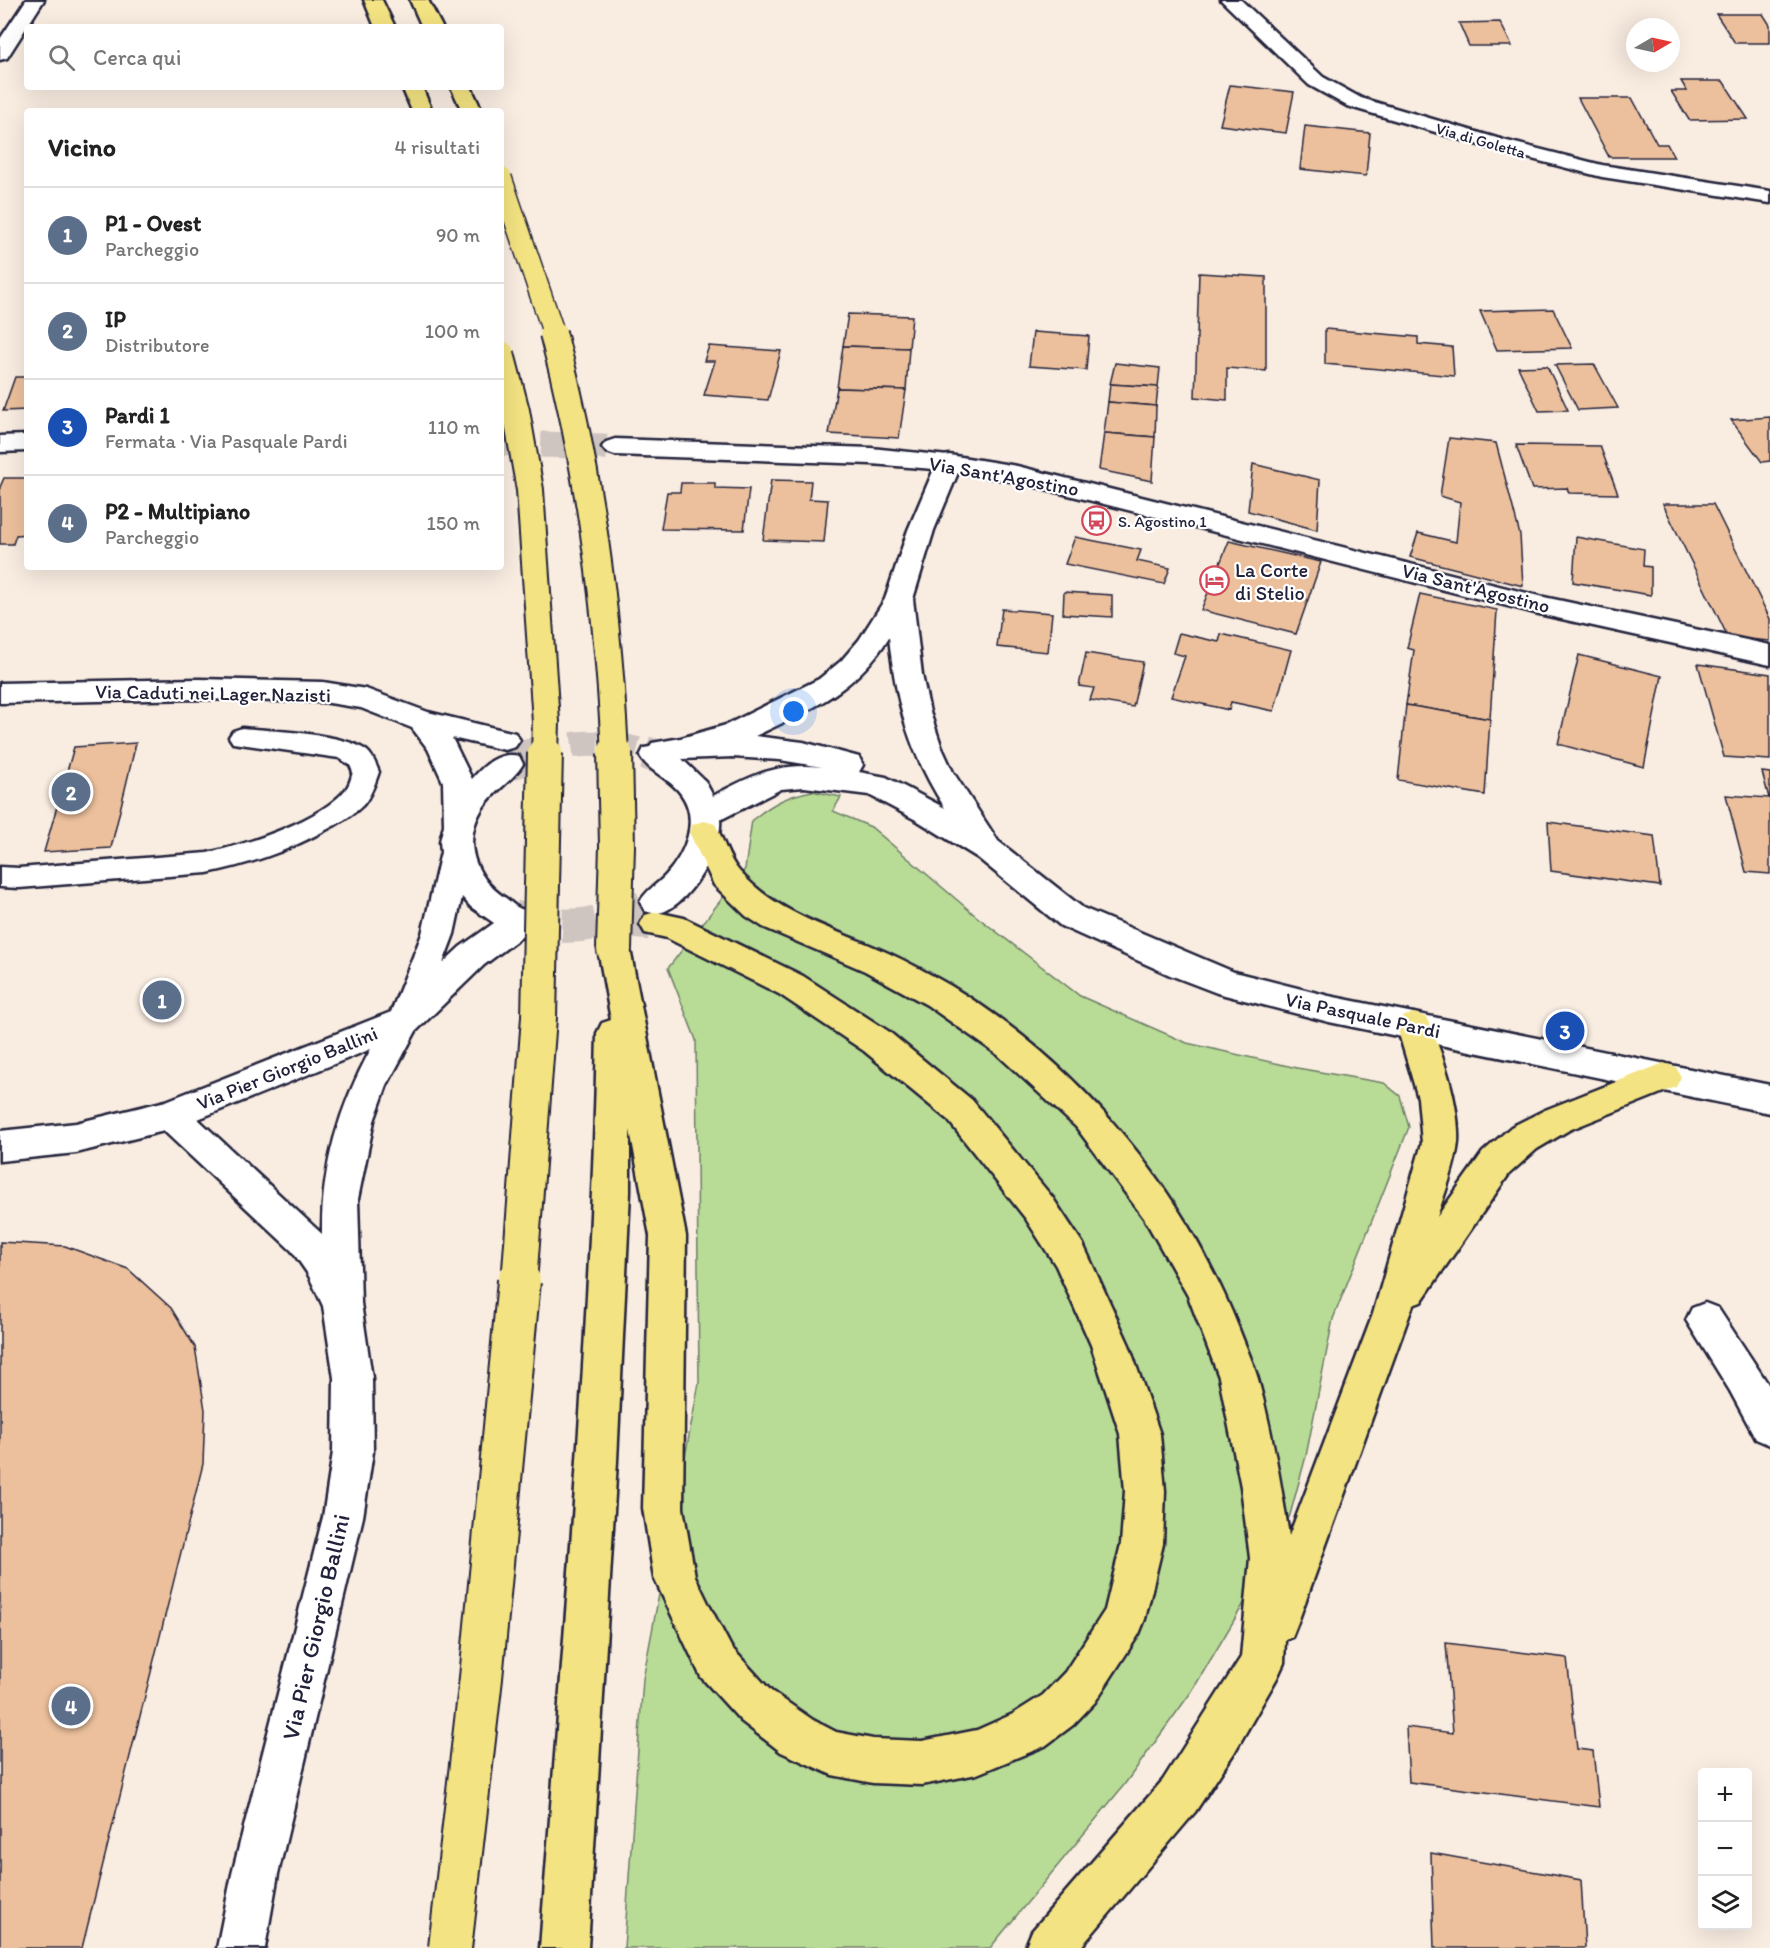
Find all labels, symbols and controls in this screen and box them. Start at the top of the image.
north arrow [1626,18,1680,72]
search box [24,24,504,90]
icon: search [45,41,78,74]
text: Cerca qui [93,44,181,71]
street label: Via di Goletta [1434,119,1529,163]
text: Vicino [48,131,116,163]
text: 4 risultati [394,135,480,159]
text: P1 - Ovest [105,210,201,237]
text: 1 [63,223,72,247]
text: 90 m [436,223,480,247]
text: Parcheggio [105,237,199,261]
text: IP [105,306,126,333]
text: 2 [62,319,73,343]
text: 100 m [425,319,480,343]
text: Distributore [105,333,209,357]
text: Pardi 1 [105,402,170,429]
text: 3 [62,415,73,439]
text: 110 m [428,415,480,439]
text: Fermata · Via Pasquale Pardi [105,429,348,453]
street label: Via Sant'Agostino [927,451,1081,501]
text: P2 - Multipiano [105,498,250,525]
bus stop icon: S. Agostino 1 [1081,505,1113,537]
text: 4 [61,511,74,535]
text: 150 m [427,511,480,535]
place label: S. Agostino 1 [1118,512,1207,531]
text: Parcheggio [105,525,199,549]
place label: La Corte di Stelio [1235,558,1308,605]
street label: Via Sant'Agostino [1400,558,1552,618]
hotel icon: La Corte di Stelio [1198,565,1230,597]
street label: Via Caduti nei Lager Nazisti [95,679,331,707]
your location [779,697,808,726]
pin: 2 [52,770,90,814]
pin: 1 [142,978,182,1022]
street label: Via Pasquale Pardi [1283,987,1443,1043]
pin: 3 [1546,1008,1584,1054]
street label: Via Pier Giorgio Ballini [193,1021,381,1115]
street label: Via Pier Giorgio Ballini [275,1511,356,1743]
pin: 4 [52,1684,90,1728]
map controls [1698,1768,1752,1930]
button: + [1698,1768,1752,1822]
button: − [1698,1822,1752,1876]
button: layers [1698,1876,1752,1930]

